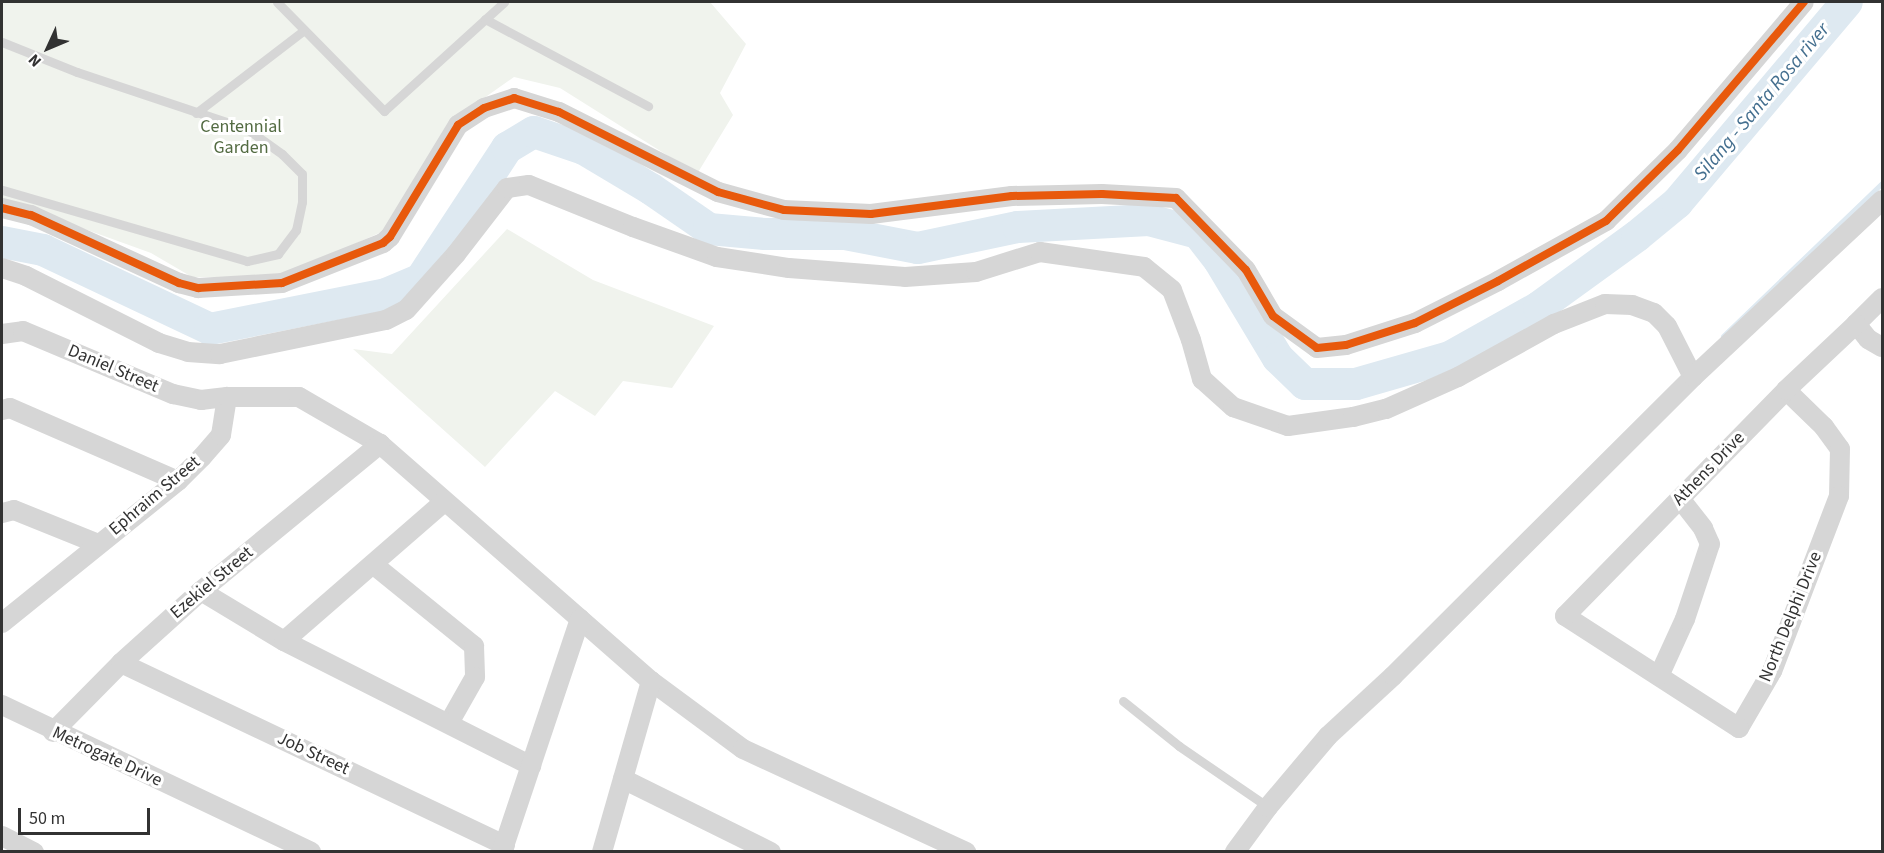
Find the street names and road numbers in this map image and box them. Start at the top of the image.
street label: Daniel Street [64,340,162,398]
street label: Athens Drive [1668,428,1750,510]
street label: Ephraim Street [105,452,205,540]
street label: Ezekiel Street [166,542,258,624]
street label: North Delphi Drive [1755,549,1827,685]
street label: Metrogate Drive [49,722,165,792]
street label: Job Street [274,728,352,780]

